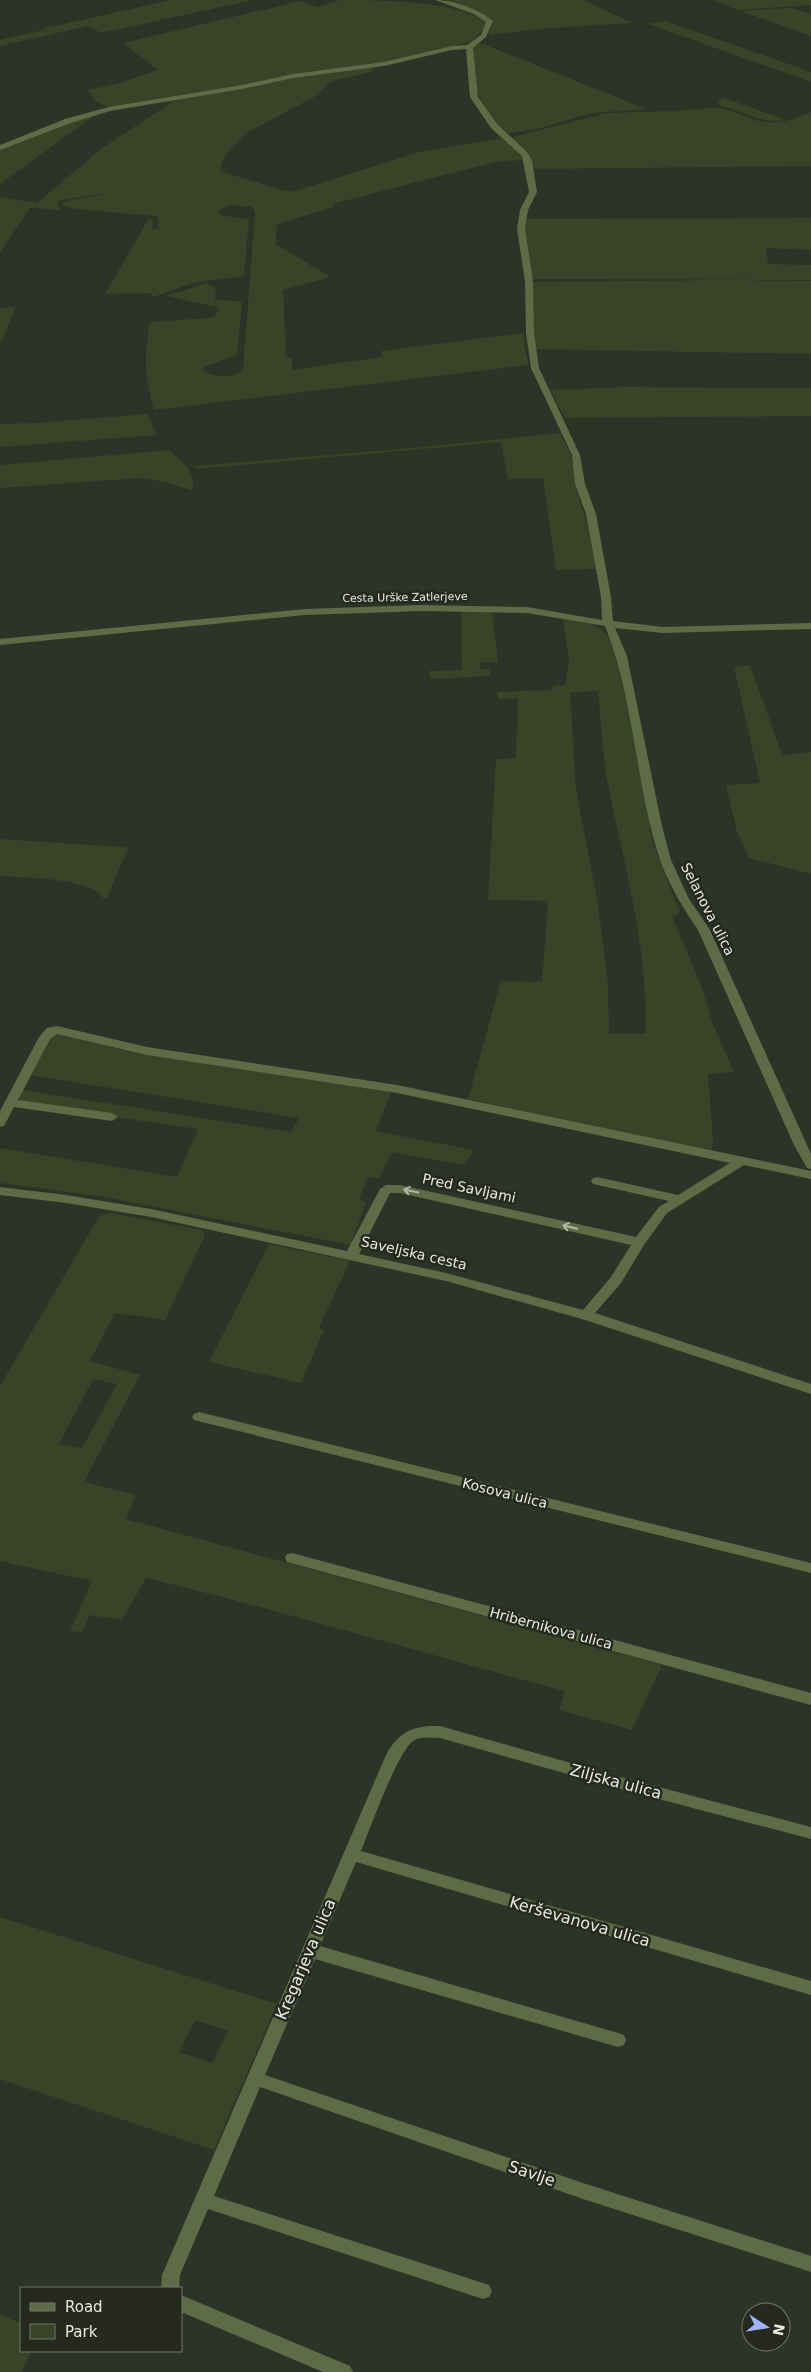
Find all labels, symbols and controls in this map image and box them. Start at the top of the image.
street label: Cesta Urške Zatlerjeve [342,590,468,605]
street label: Selanova ulica [678,860,738,958]
street label: Pred Savljami [421,1170,517,1206]
one-way arrow [404,1186,420,1195]
one-way arrow [562,1222,578,1231]
street label: Saveljska cesta [360,1233,468,1273]
street label: Kosova ulica [461,1475,549,1511]
street label: Hribernikova ulica [488,1604,614,1652]
street label: Ziljska ulica [568,1760,664,1803]
street label: Kerševanova ulica [507,1892,652,1951]
street label: Kregarjeva ulica [271,1896,339,2022]
street label: Savlje [506,2157,558,2190]
legend [20,2287,182,2352]
text: Road [65,2298,103,2316]
north arrow [741,2302,791,2352]
text: N [770,2322,788,2337]
text: Park [65,2323,98,2341]

